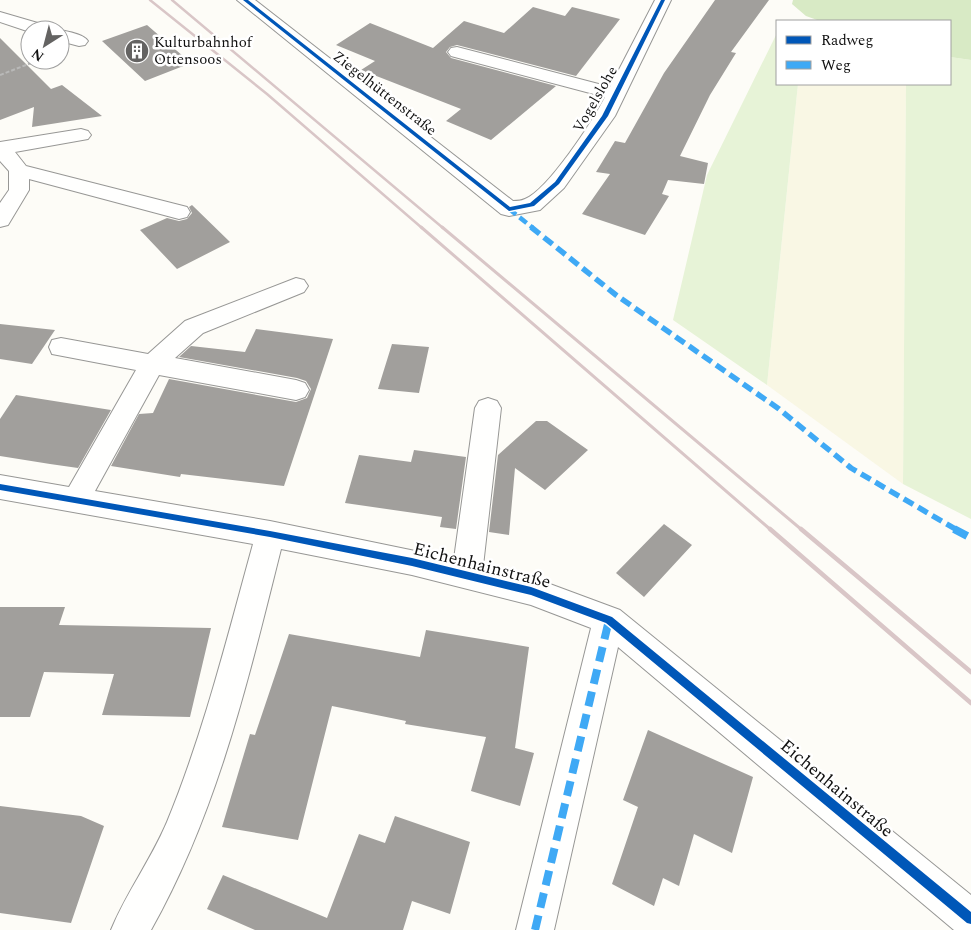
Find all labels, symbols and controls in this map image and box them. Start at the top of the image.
north arrow [20,20,70,70]
legend [776,20,951,85]
text: Radweg [821,29,874,52]
place label: Kulturbahnhof Ottensoos [154,31,254,71]
building icon: Kulturbahnhof Ottensoos [124,38,150,64]
text: N [27,43,48,67]
street label: Ziegelhüttenstraße [328,45,442,141]
text: Weg [821,54,851,77]
street label: Vogelslohe [567,62,624,137]
street label: Eichenhainstraße [410,535,553,596]
street label: Eichenhainstraße [774,733,899,844]

